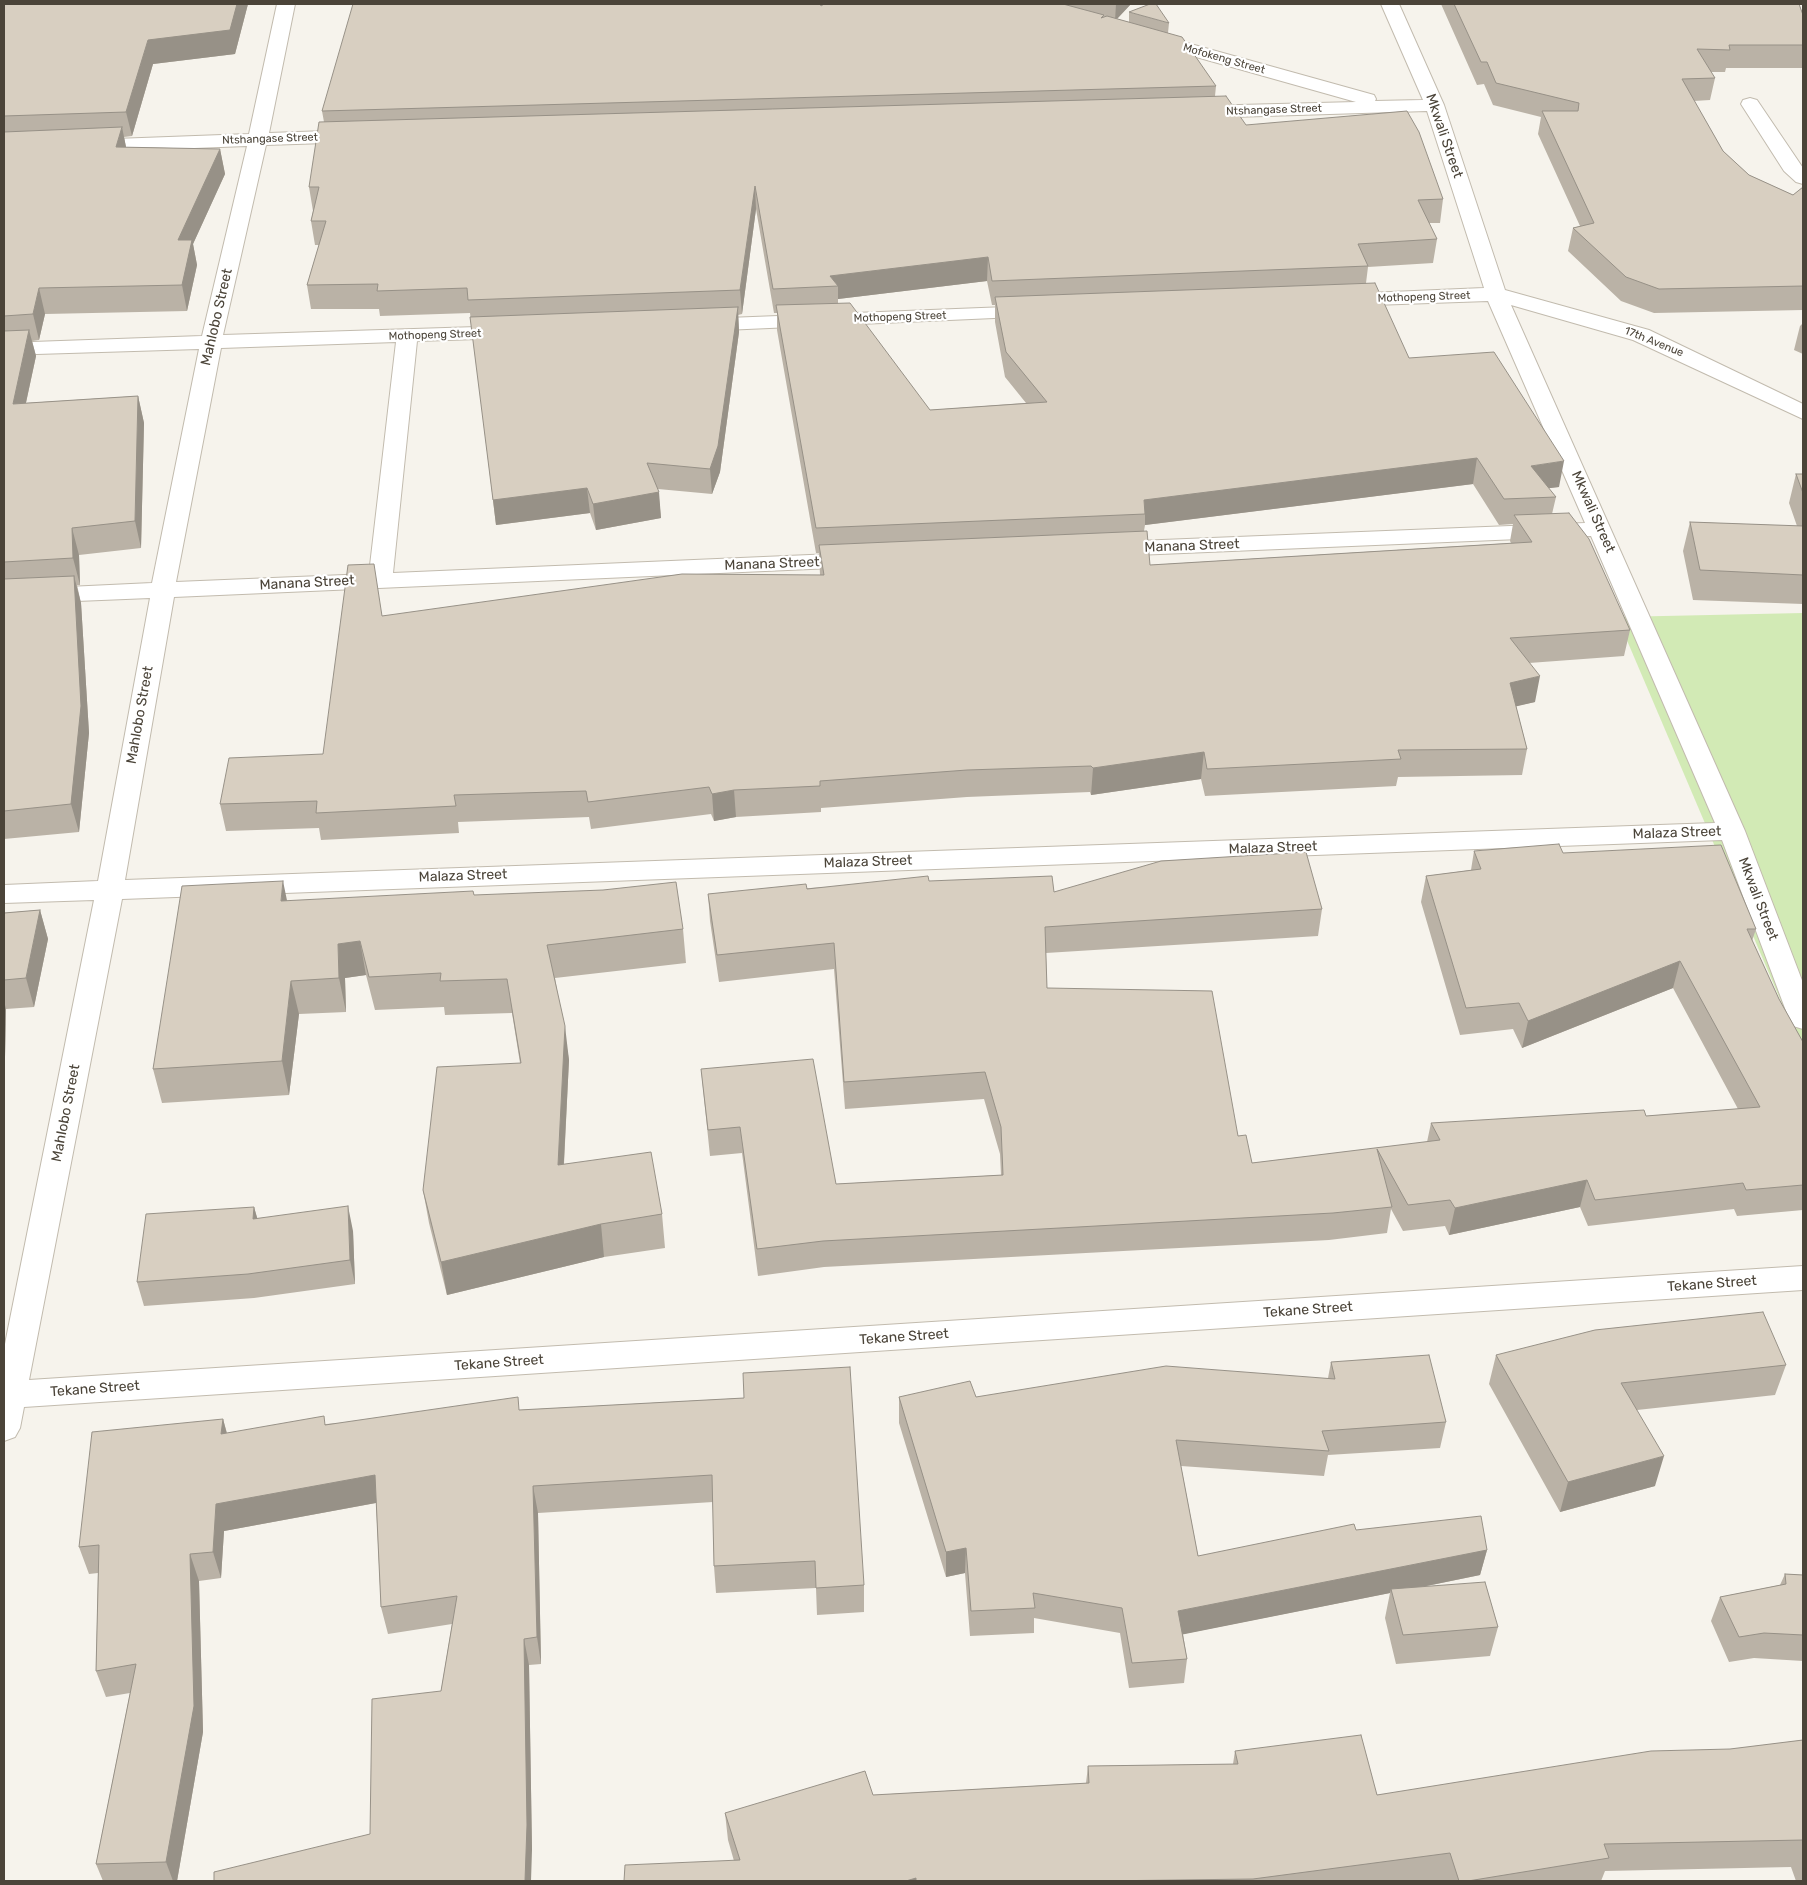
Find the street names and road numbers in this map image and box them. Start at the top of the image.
street label: Mofokeng Street [1181,41,1267,77]
street label: Mkwali Street [1422,92,1466,180]
street label: Ntshangase Street [1226,102,1322,118]
street label: Ntshangase Street [222,131,318,147]
street label: Mahlobo Street [198,267,236,367]
street label: Mothopeng Street [1377,289,1471,305]
street label: Mothopeng Street [853,309,947,325]
street label: 17th Avenue [1623,324,1685,360]
street label: Mothopeng Street [388,327,482,343]
street label: Mkwali Street [1567,468,1619,556]
street label: Manana Street [1144,536,1240,556]
street label: Manana Street [724,554,820,574]
street label: Manana Street [259,572,355,594]
street label: Mahlobo Street [123,665,157,765]
street label: Malaza Street [1632,823,1722,843]
street label: Malaza Street [1228,838,1318,858]
street label: Malaza Street [823,852,913,872]
street label: Mkwali Street [1734,855,1782,943]
street label: Malaza Street [418,866,508,886]
street label: Mahlobo Street [48,1063,84,1163]
street label: Tekane Street [1667,1272,1757,1296]
street label: Tekane Street [1263,1298,1353,1322]
street label: Tekane Street [859,1325,949,1349]
street label: Tekane Street [454,1351,544,1375]
street label: Tekane Street [50,1377,140,1401]

